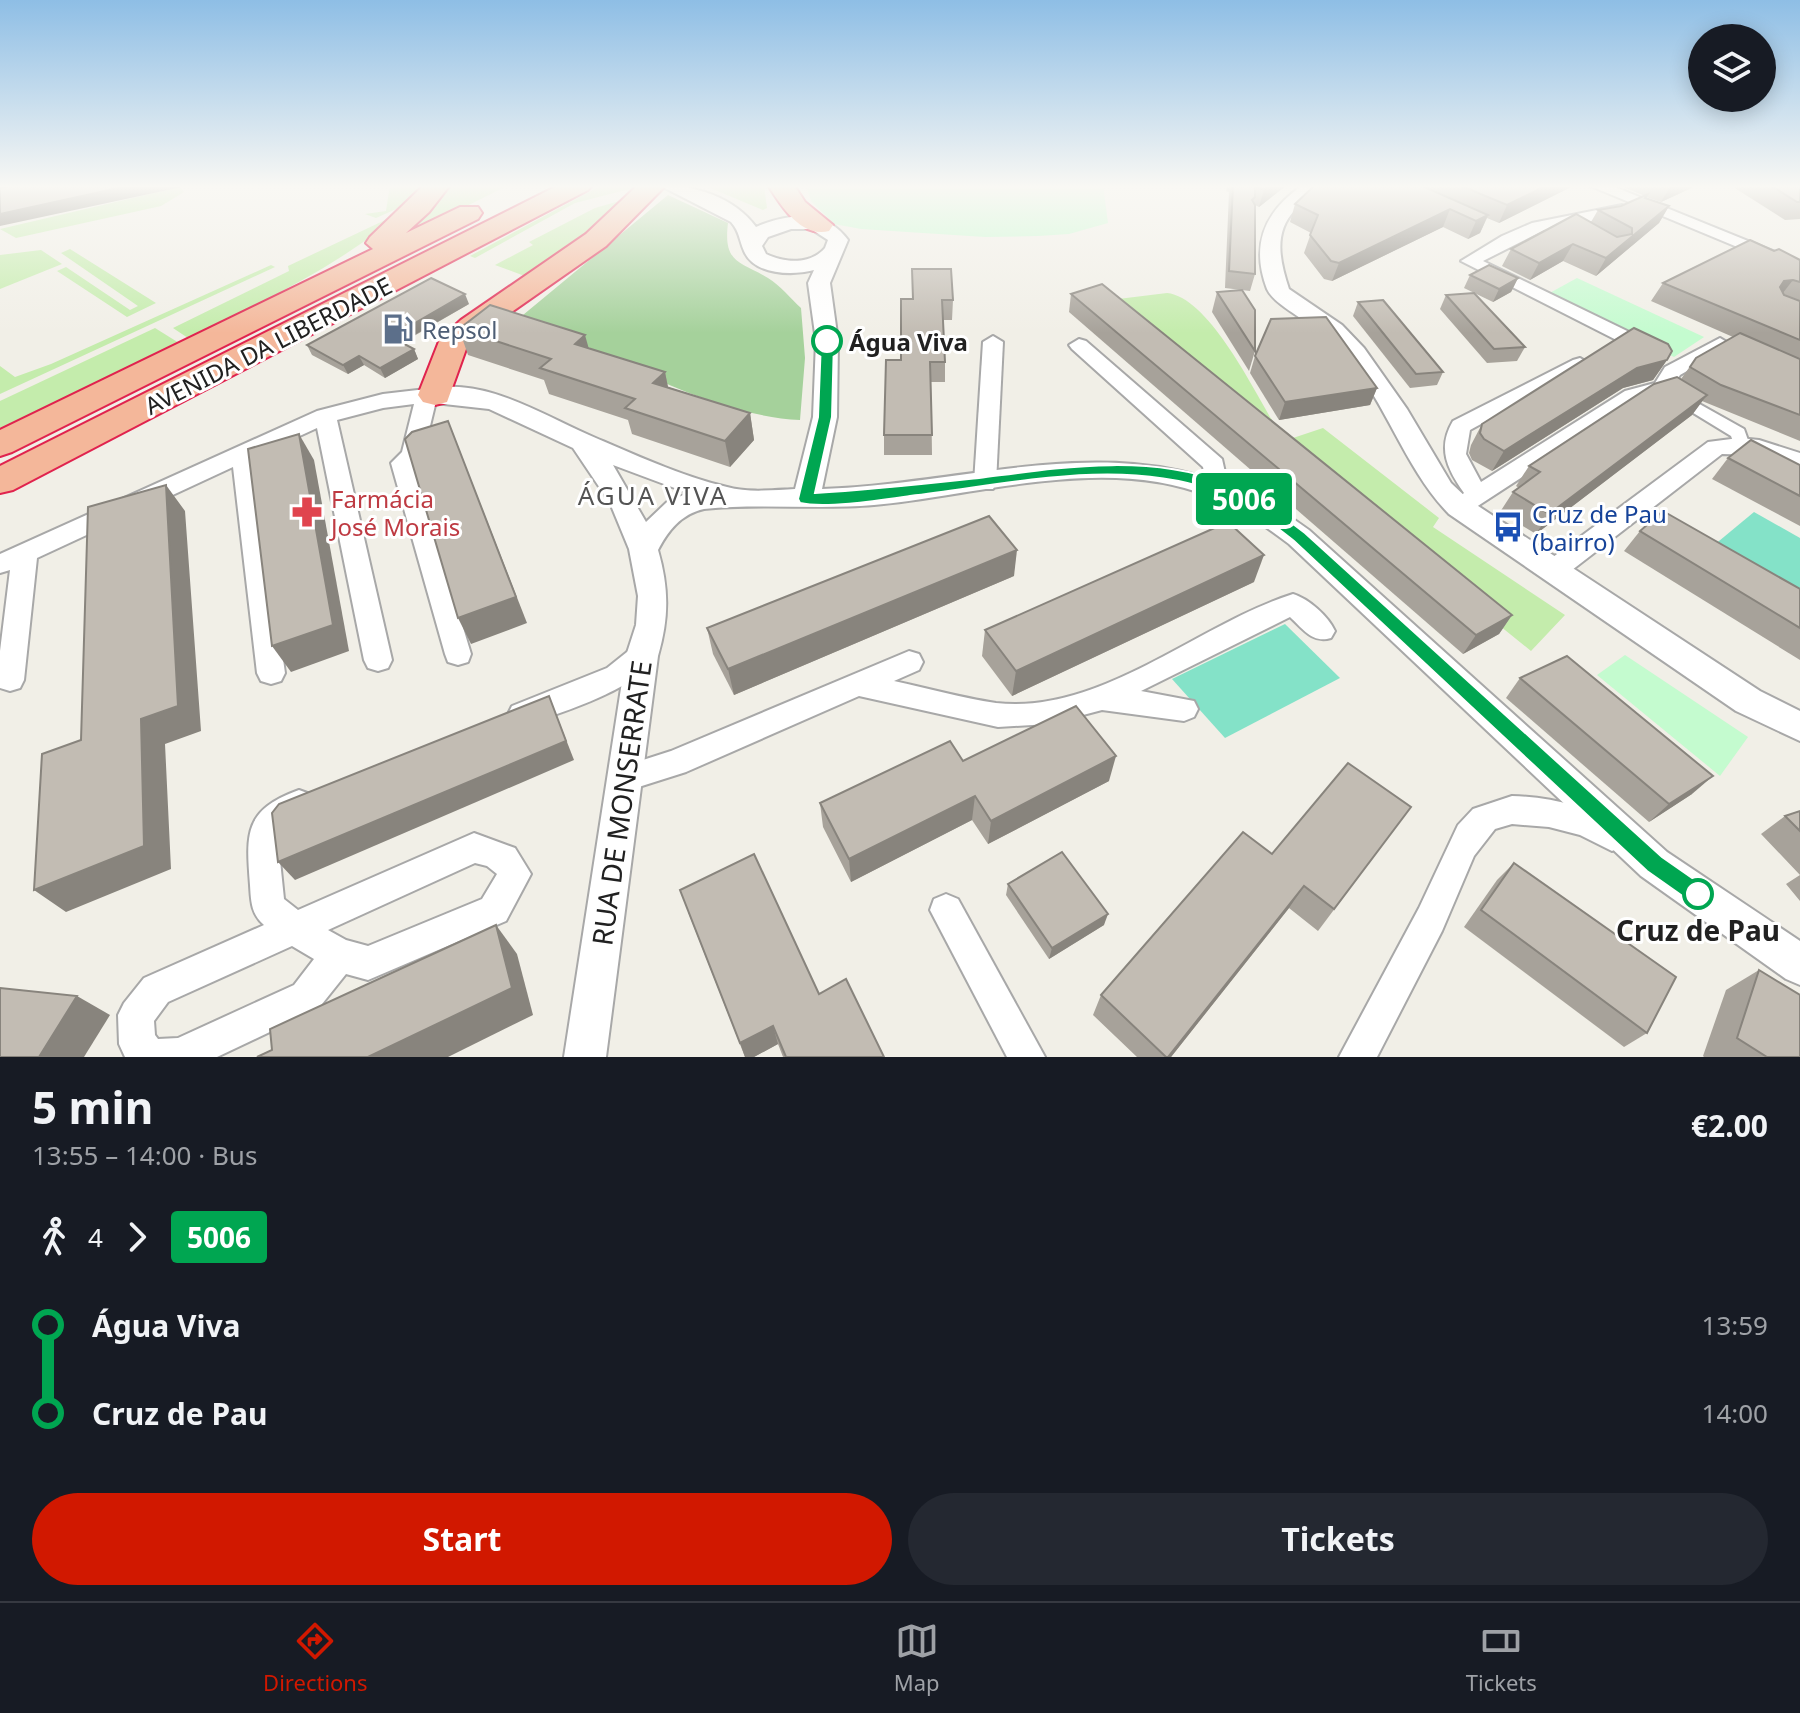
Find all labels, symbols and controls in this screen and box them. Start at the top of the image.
map controls [1688,24,1776,112]
button: layers [1688,24,1776,112]
street label: AVENIDA DA LIBERDADE [139,268,397,422]
fuel station icon: Repsol [381,312,415,346]
place label: Repsol [422,313,497,346]
place label: Água Viva [849,325,968,358]
marker: Água Viva [812,326,842,356]
line badge: 5006 [1188,473,1300,525]
district label: ÁGUA VIVA [578,477,728,513]
text: 5006 [1212,480,1276,518]
place label: Farmácia José Morais [329,482,460,543]
pharmacy icon: Farmácia José Morais [290,495,324,529]
place label: Cruz de Pau (bairro) [1532,497,1667,558]
bus stop icon: Cruz de Pau (bairro) [1491,510,1525,544]
street label: RUA DE MONSERRATE [582,658,660,948]
marker: Cruz de Pau [1683,879,1713,909]
place label: Cruz de Pau [1616,911,1780,949]
text: 5 min [32,1077,153,1137]
text: €2.00 [1691,1105,1768,1146]
text: 13:55 – 14:00 · Bus [32,1137,257,1173]
icon: walk [32,1215,76,1259]
icon: forward [115,1215,159,1259]
text: 5006 [187,1218,251,1256]
text: 4 [88,1219,103,1255]
text: Água Viva [92,1305,241,1346]
text: 13:59 [1702,1307,1768,1343]
text: Cruz de Pau [92,1393,268,1434]
text: 14:00 [1702,1395,1768,1431]
button: Start [32,1493,892,1585]
button: Tickets [908,1493,1768,1585]
tab: Directions [263,1619,368,1697]
tab: Map [894,1619,940,1697]
tab: Tickets [1466,1619,1537,1697]

